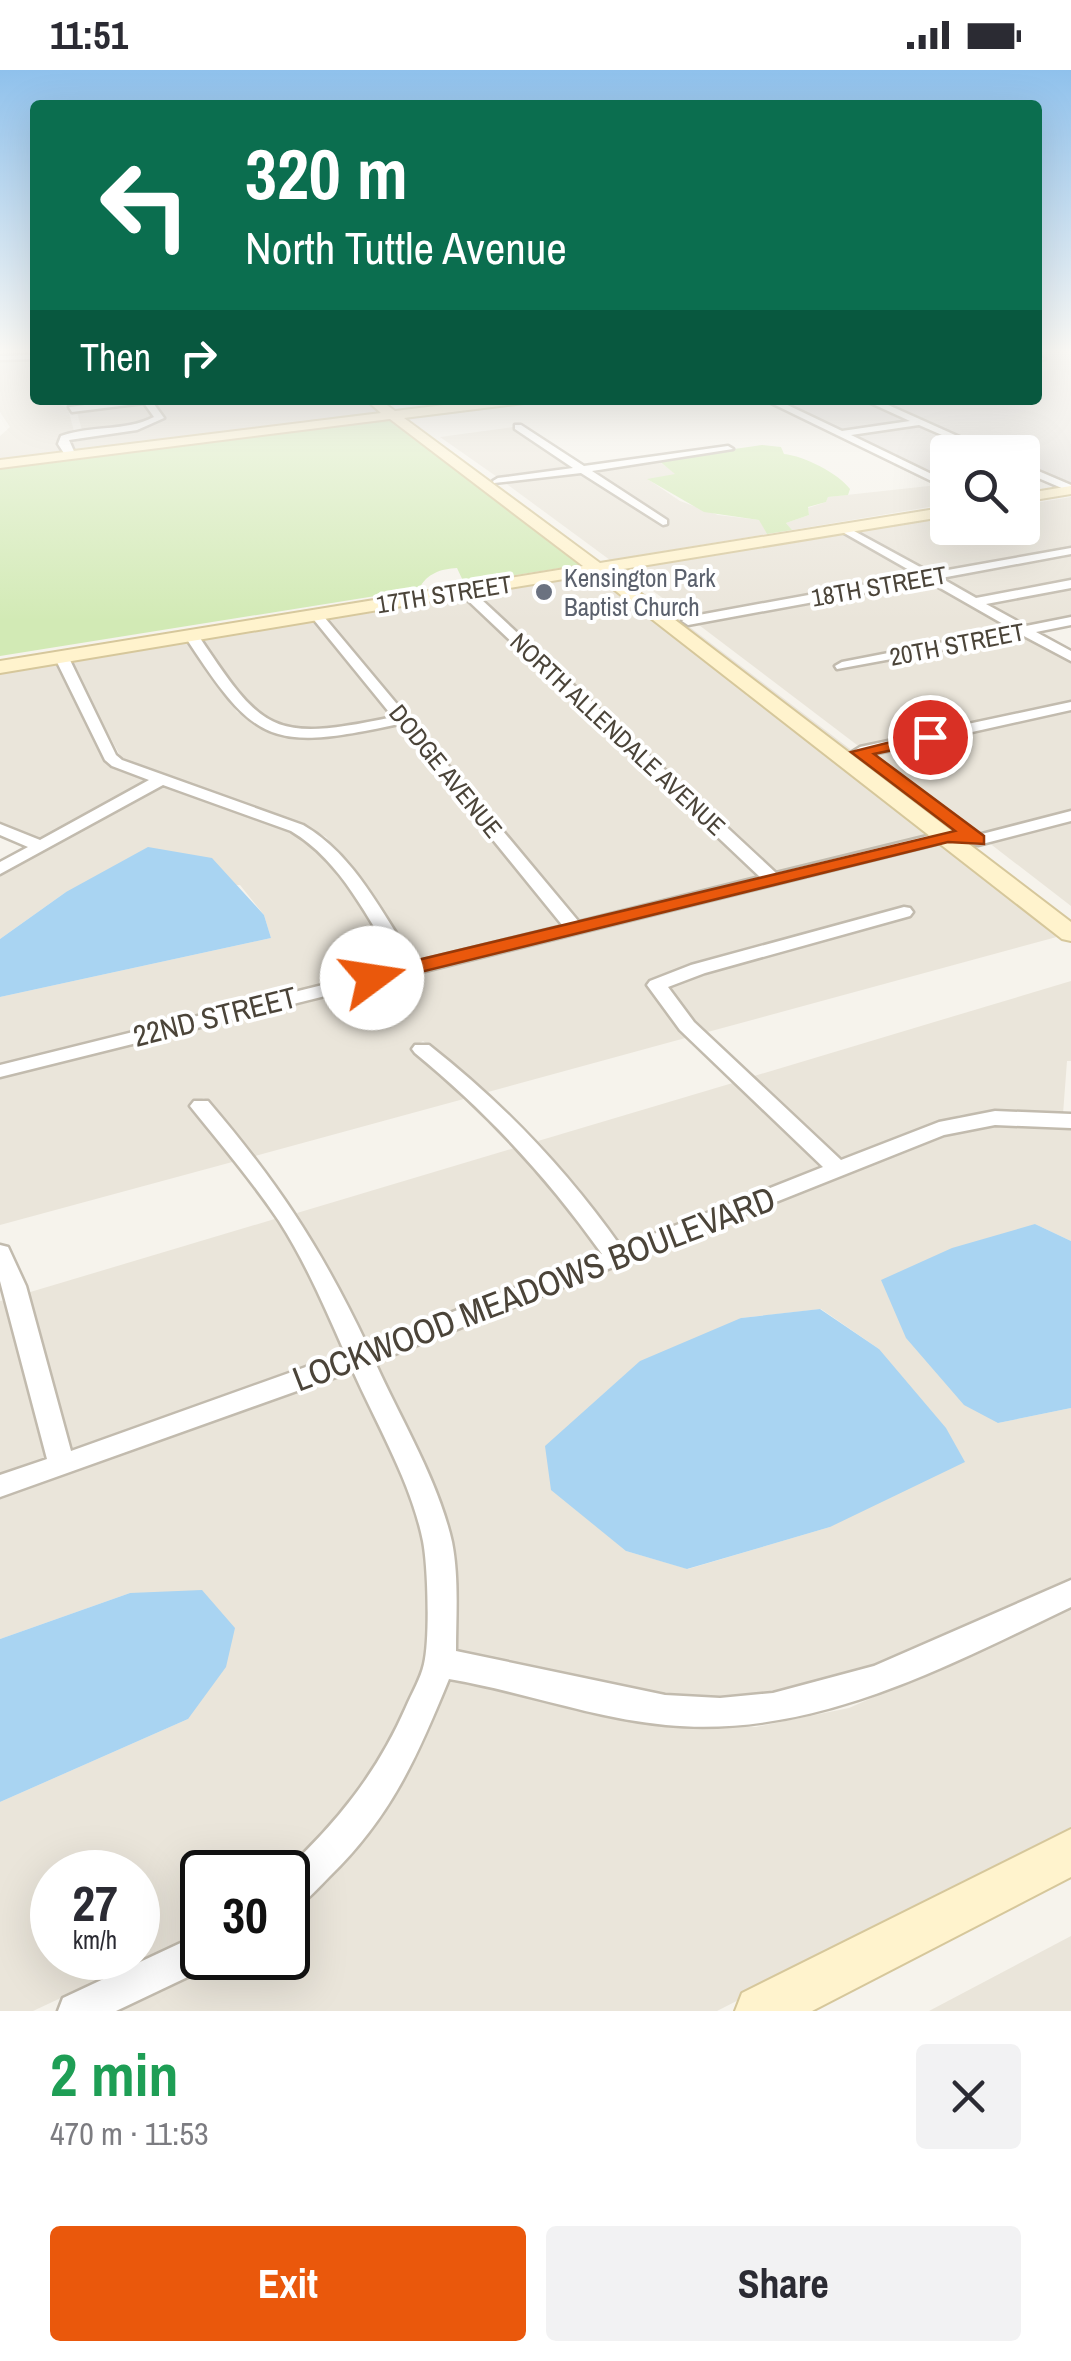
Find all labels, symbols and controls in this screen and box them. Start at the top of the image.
text: 11:51 [50,10,128,61]
text: 320 m [245,127,408,221]
icon: left [80,140,210,270]
text: North Tuttle Avenue [245,217,567,278]
icon: right [171,330,226,385]
text: Then [80,332,151,383]
map controls [930,435,1040,545]
button: search [930,435,1040,545]
street label: 18TH STREET [809,557,950,615]
place label: Kensington Park Baptist Church [564,561,716,624]
street label: 17TH STREET [374,566,515,621]
marker: Kensington Park Baptist Church [533,581,555,603]
street label: 20TH STREET [887,614,1028,674]
street label: NORTH ALLENDALE AVENUE [503,625,733,843]
pin [888,695,973,780]
street label: DODGE AVENUE [382,697,510,845]
icon: arrive [903,710,958,765]
position arrow [320,926,424,1030]
street label: 22ND STREET [129,976,301,1056]
street label: LOCKWOOD MEADOWS BOULEVARD [286,1175,782,1402]
speed limit sign: 30 [180,1850,310,1980]
text: 27 [72,1869,118,1937]
text: km/h [73,1923,117,1957]
text: 2 min [50,2034,179,2115]
button: close [916,2044,1021,2149]
text: 470 m · 11:53 [50,2112,209,2155]
button: Exit [50,2226,526,2341]
button: Share [546,2226,1021,2341]

